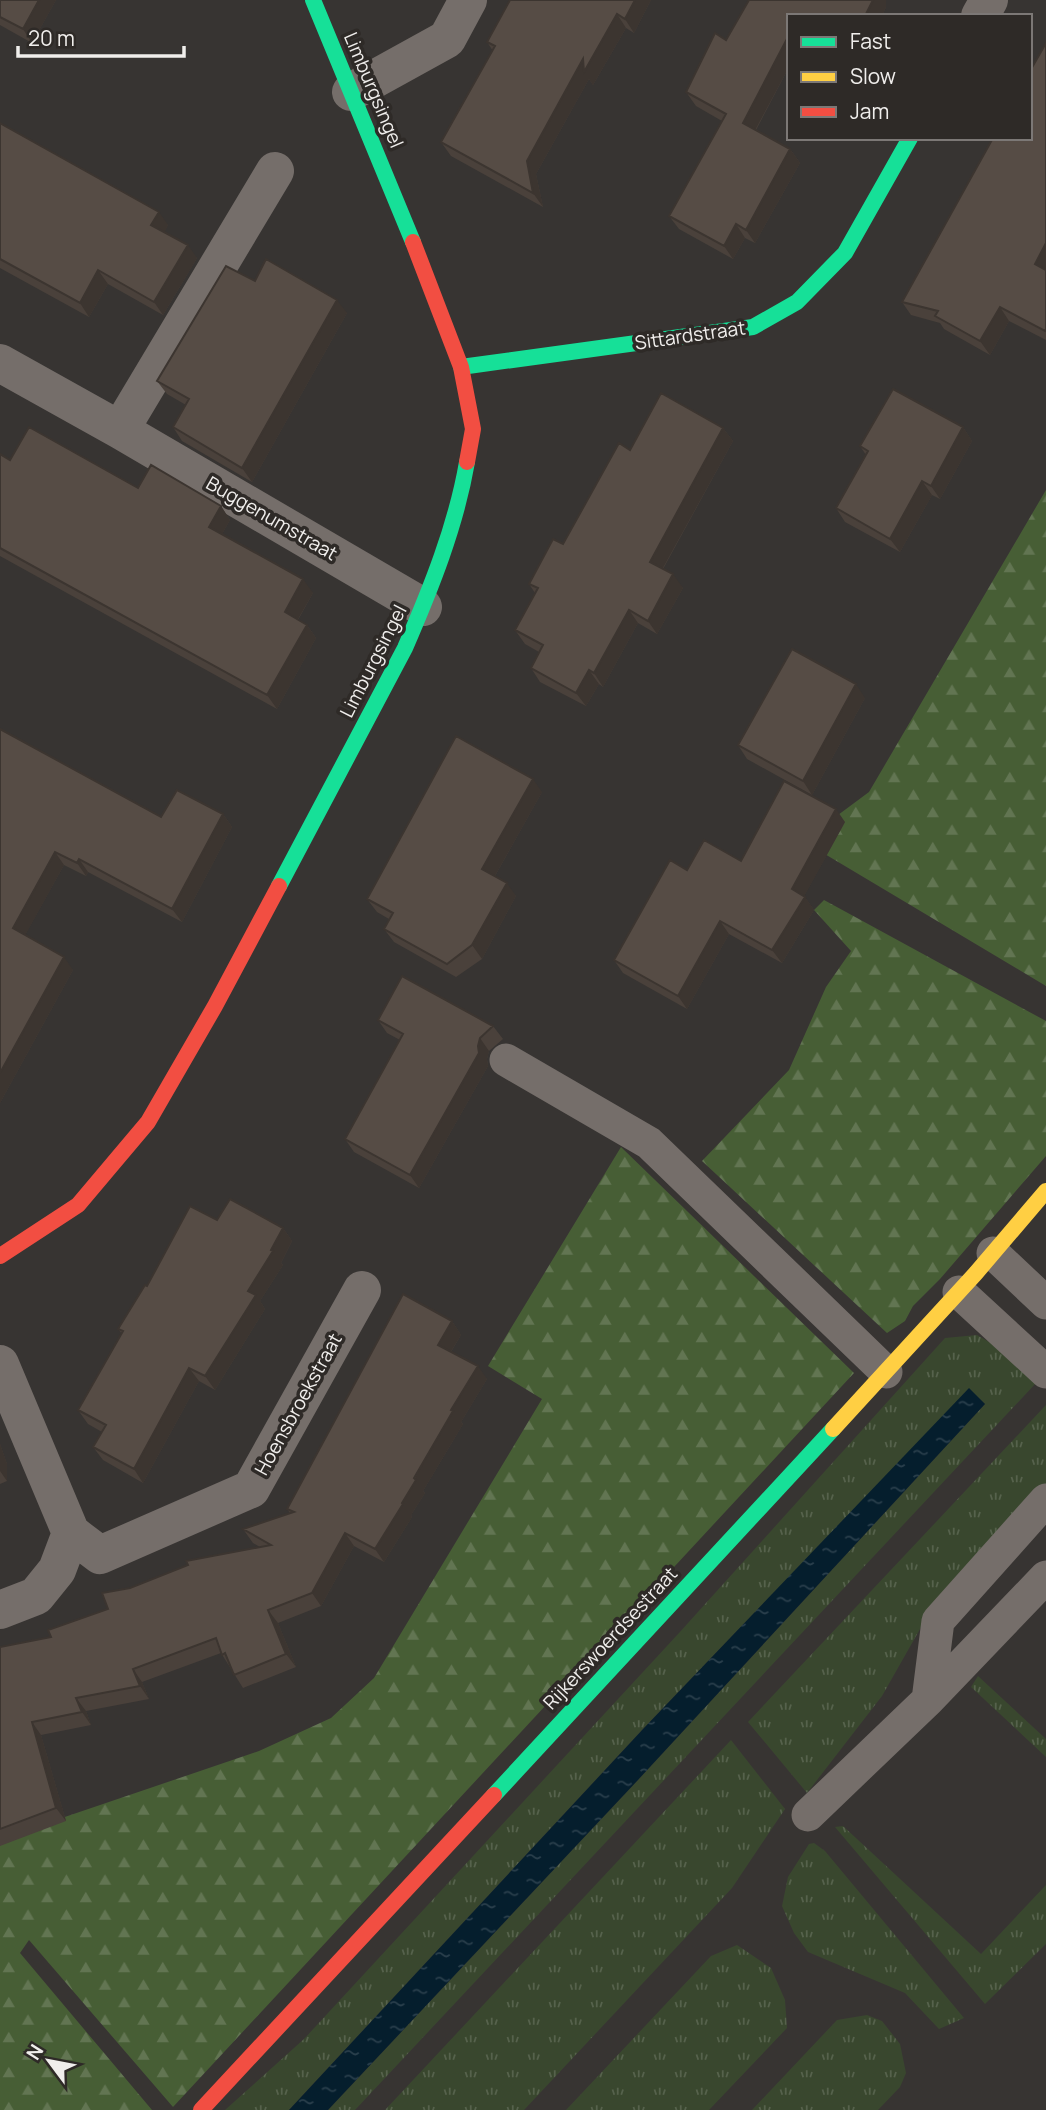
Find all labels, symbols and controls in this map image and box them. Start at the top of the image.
scale bar [18,14,184,58]
legend [787,14,1032,140]
text: 20 m [28,24,75,52]
text: Fast [850,27,891,55]
street label: Limburgsingel [338,28,410,152]
text: Slow [850,62,896,90]
text: Jam [850,97,889,125]
street label: Sittardstraat [633,314,747,356]
street label: Buggenumstraat [202,470,342,566]
street label: Limburgsingel [333,600,413,722]
street label: Hoensbroekstraat [248,1328,348,1480]
street label: Rijkerswoerdsestraat [537,1561,683,1715]
north arrow [14,2026,84,2096]
text: N [20,2039,49,2065]

